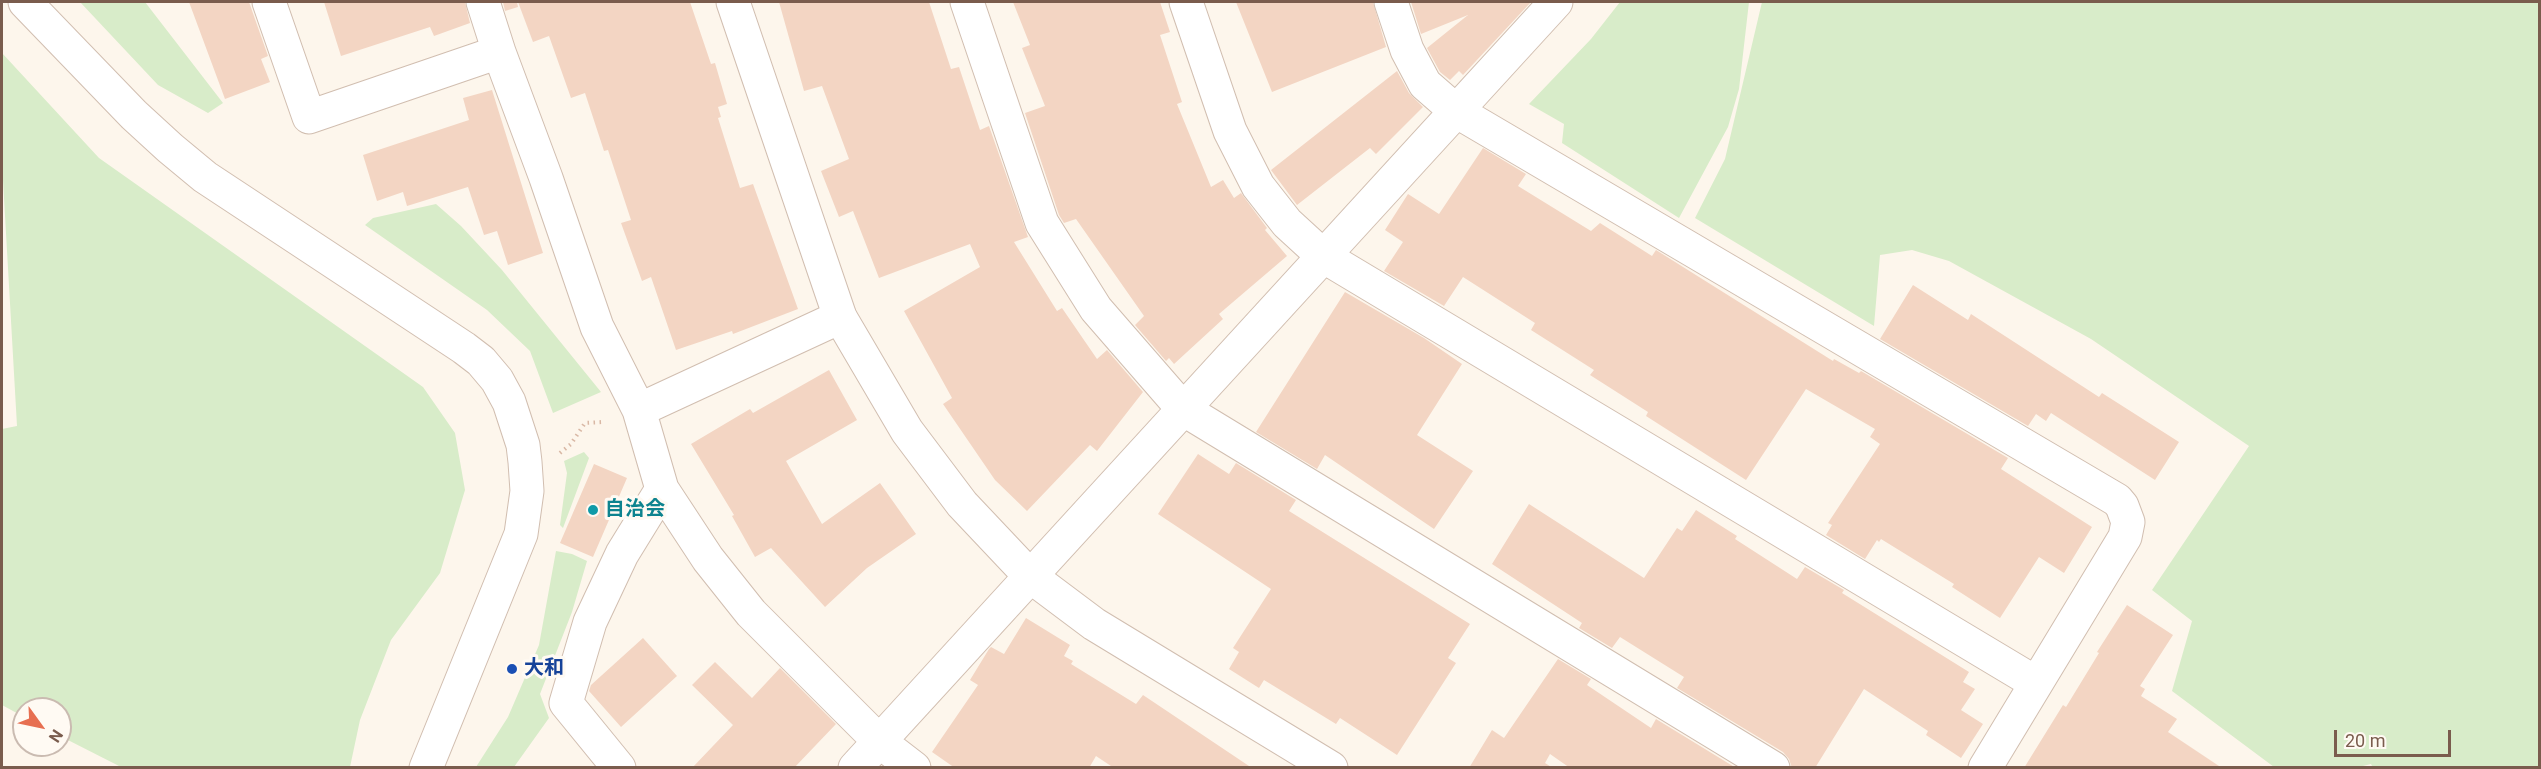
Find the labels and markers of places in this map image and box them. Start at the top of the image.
place label: 自治会 [605,498,665,522]
marker: 自治会 [586,503,600,517]
place label: 大和 [524,657,564,681]
marker: 大和 [505,662,519,676]

